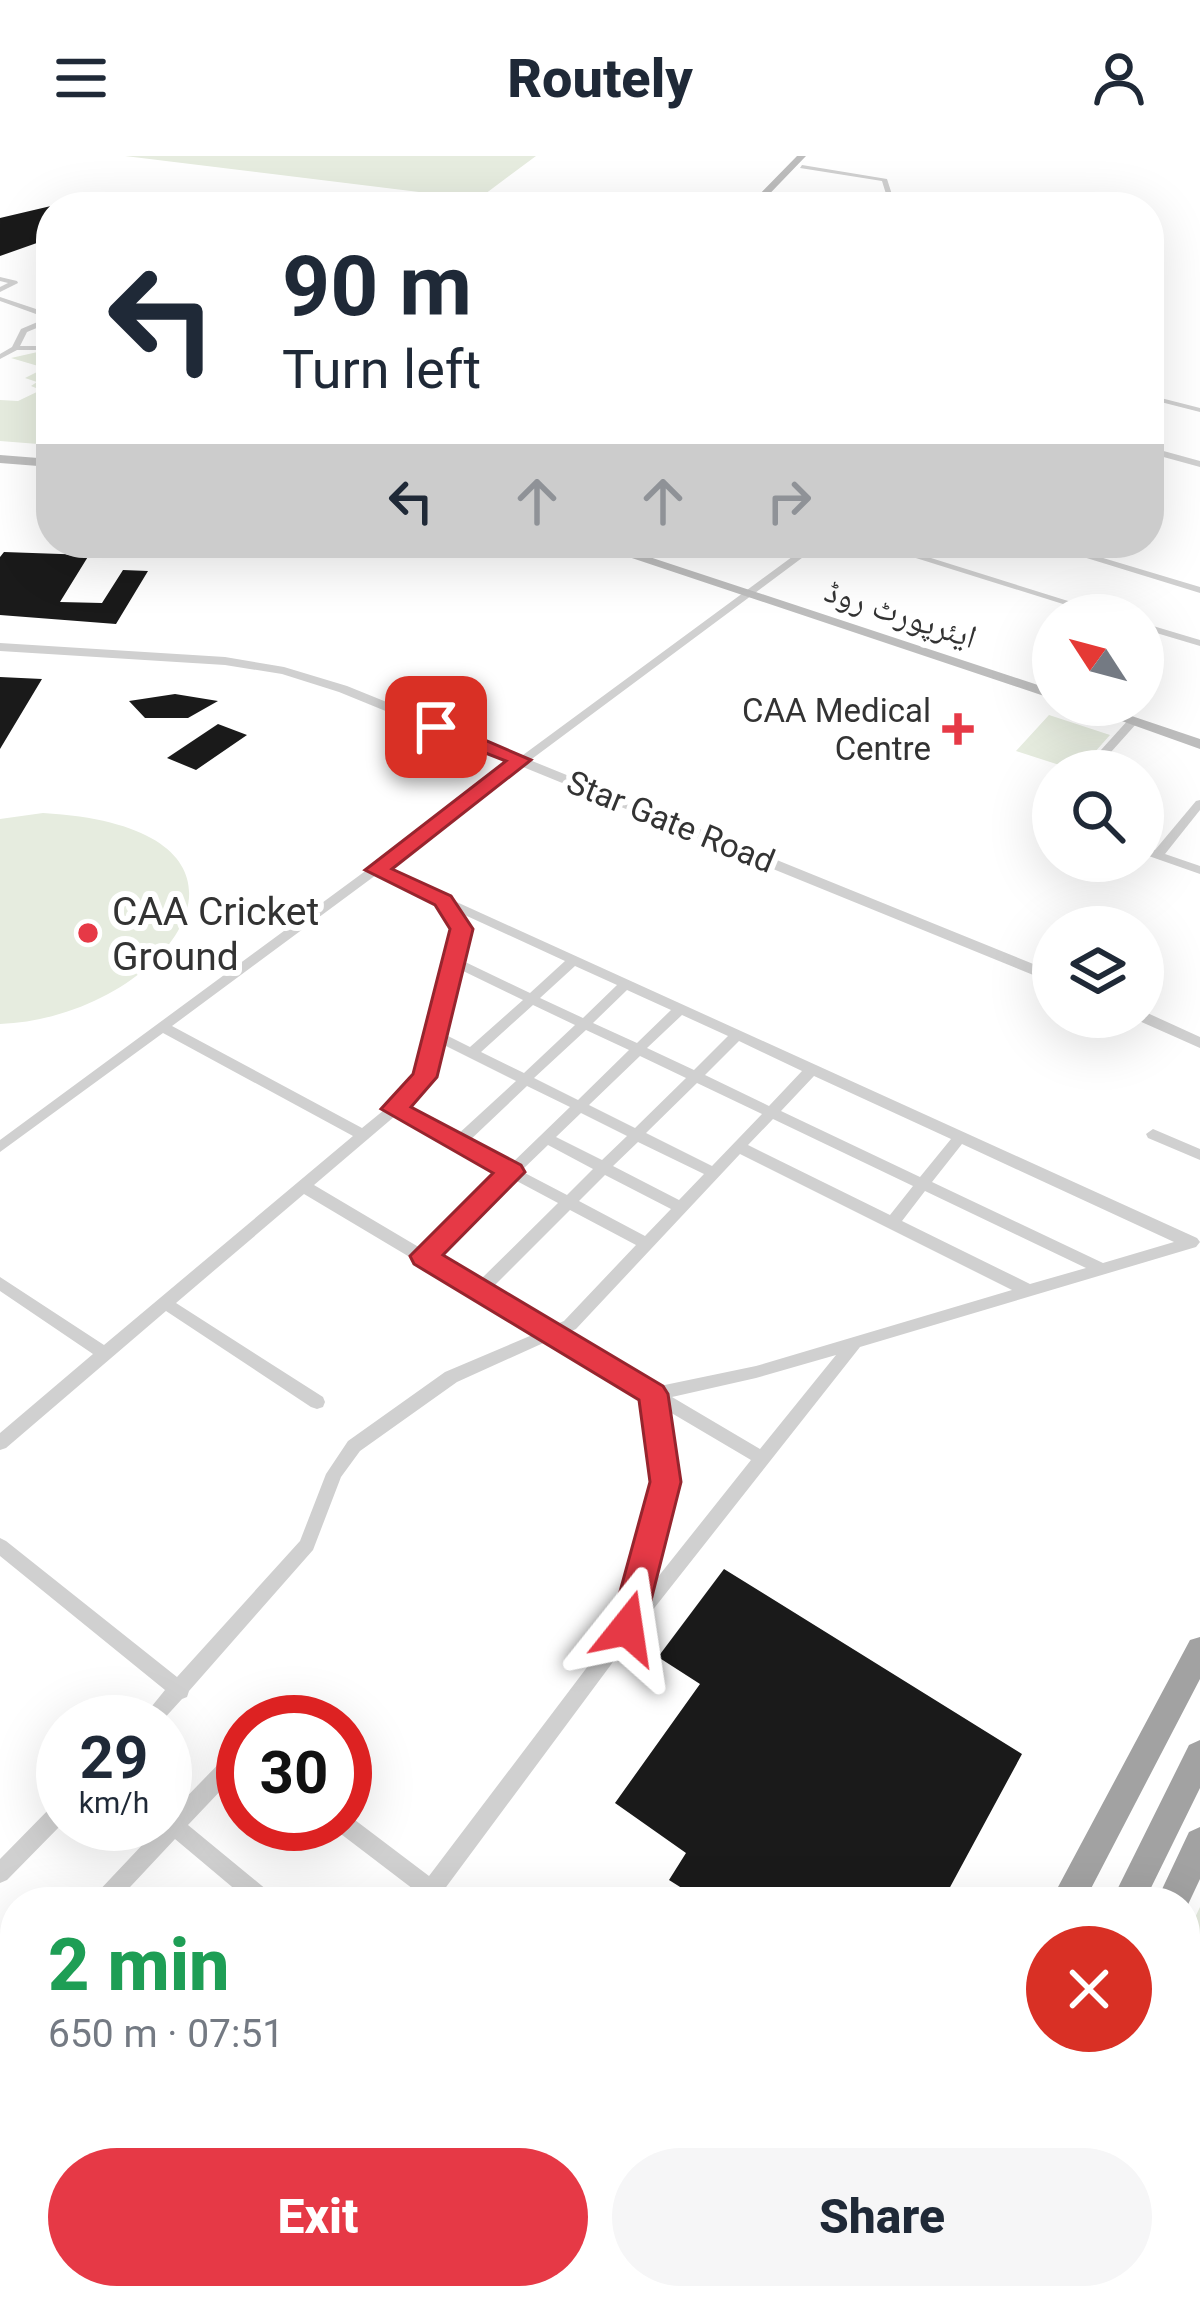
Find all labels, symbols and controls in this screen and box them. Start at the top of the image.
icon: menu [48,45,114,111]
icon: person [1086,45,1152,111]
text: Routely [507,47,693,110]
text: 90 m [282,237,472,336]
icon: left [84,240,240,396]
text: Turn left [282,338,481,401]
icon: left [378,468,444,534]
icon: ahead [504,468,570,534]
icon: ahead [630,468,696,534]
icon: right [756,468,822,534]
street label: ایئرپورٹ روڈ [820,571,982,657]
north arrow [1032,594,1164,726]
map controls [1032,594,1164,1038]
pin [385,676,487,778]
place label: CAA Medical Centre [742,691,931,768]
icon: arrive [403,694,469,760]
marker: CAA Medical Centre [942,713,974,745]
button: search [1032,750,1164,882]
street label: Star Gate Road [561,762,780,881]
place label: CAA Cricket Ground [112,889,319,980]
button: layers [1032,906,1164,1038]
marker: CAA Cricket Ground [75,920,101,946]
position arrow [564,1565,690,1691]
speed limit sign: 30 [216,1695,372,1851]
text: 29 [80,1722,148,1793]
text: km/h [79,1785,149,1820]
text: 2 min [48,1923,230,2008]
button: close [1026,1926,1152,2052]
text: 650 m · 07:51 [48,2011,284,2057]
button: Exit [48,2148,588,2286]
button: Share [612,2148,1152,2286]

